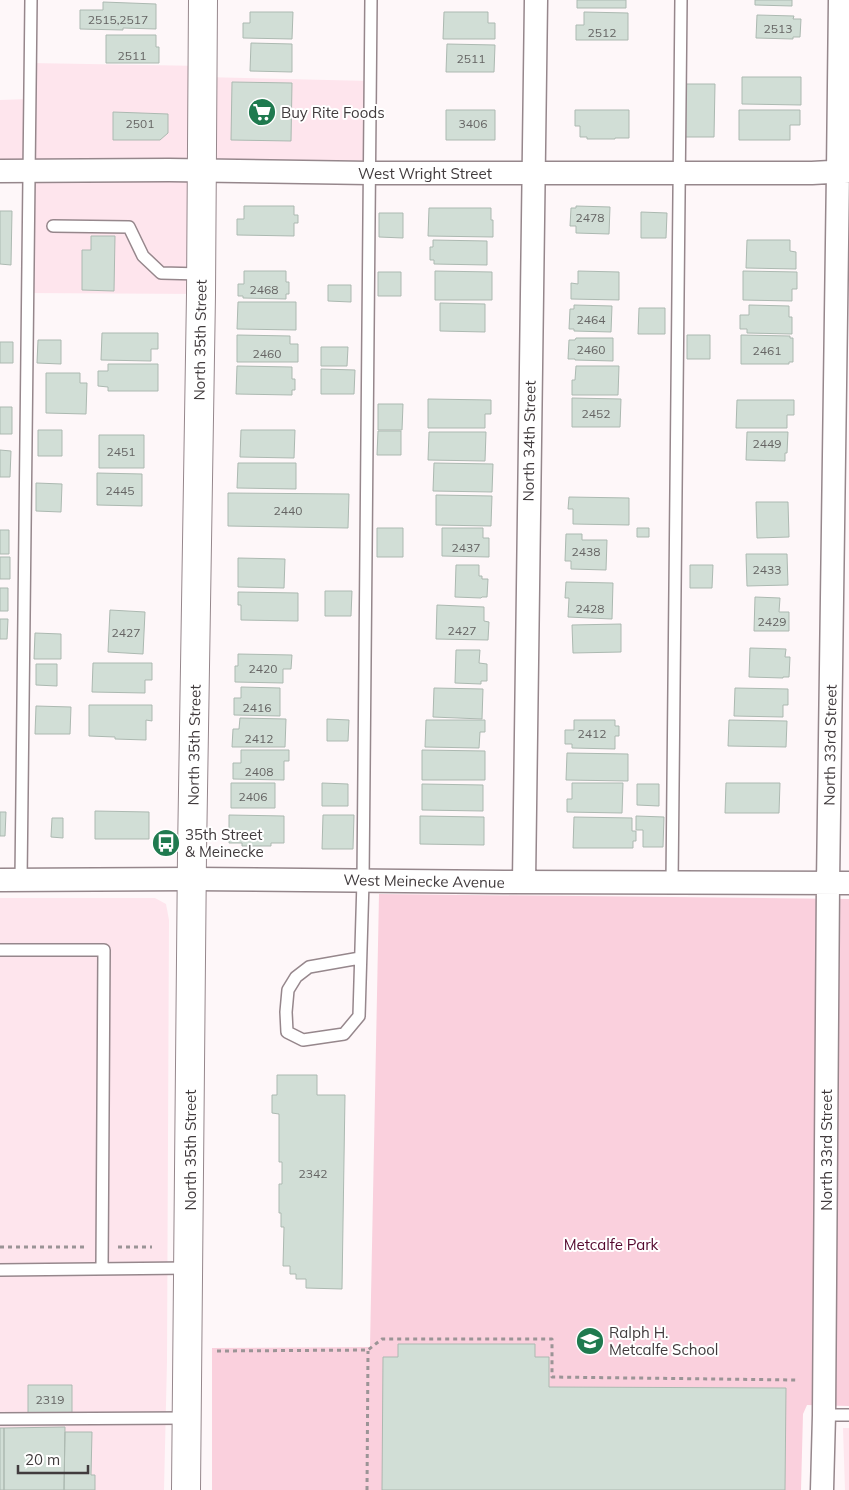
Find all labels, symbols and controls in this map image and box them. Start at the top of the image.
house number: 2515,2517 [88,12,148,27]
house number: 2513 [764,21,792,36]
house number: 2512 [588,25,616,40]
house number: 2511 [118,48,146,63]
house number: 2511 [457,51,485,66]
supermarket icon: Buy Rite Foods [247,97,277,127]
place label: Buy Rite Foods [281,103,385,122]
house number: 2501 [126,116,154,131]
house number: 3406 [459,116,487,131]
street label: West Wright Street [358,164,492,183]
house number: 2478 [576,210,604,225]
street label: North 35th Street [189,279,211,401]
house number: 2468 [250,282,278,297]
house number: 2464 [577,312,605,327]
house number: 2460 [577,342,605,357]
house number: 2461 [753,343,781,358]
house number: 2460 [253,346,281,361]
street label: North 34th Street [518,380,540,502]
house number: 2452 [582,406,610,421]
house number: 2449 [753,436,781,451]
house number: 2451 [107,444,135,459]
house number: 2445 [106,483,134,498]
house number: 2440 [274,503,302,518]
house number: 2437 [452,540,480,555]
house number: 2438 [572,544,600,559]
house number: 2433 [753,562,781,577]
house number: 2428 [576,601,604,616]
house number: 2429 [758,614,786,629]
house number: 2427 [448,623,476,638]
house number: 2427 [112,625,140,640]
house number: 2420 [249,661,277,676]
street label: North 35th Street [183,684,205,806]
street label: North 33rd Street [819,684,841,806]
house number: 2416 [243,700,271,715]
house number: 2412 [578,726,606,741]
house number: 2412 [245,731,273,746]
house number: 2408 [245,764,273,779]
house number: 2406 [239,789,267,804]
place label: 35th Street & Meinecke [185,825,264,861]
bus stop icon: 35th Street & Meinecke [151,828,181,858]
street label: West Meinecke Avenue [343,870,505,892]
street label: North 35th Street [181,1089,200,1211]
street label: North 33rd Street [817,1089,836,1211]
house number: 2342 [299,1166,327,1181]
park label: Metcalfe Park [564,1235,659,1254]
place label: Ralph H. Metcalfe School [609,1323,718,1359]
school or university icon: Ralph H. Metcalfe School [575,1326,605,1356]
house number: 2319 [36,1392,64,1407]
scale bar [18,1442,88,1474]
text: 20 m [25,1450,60,1469]

